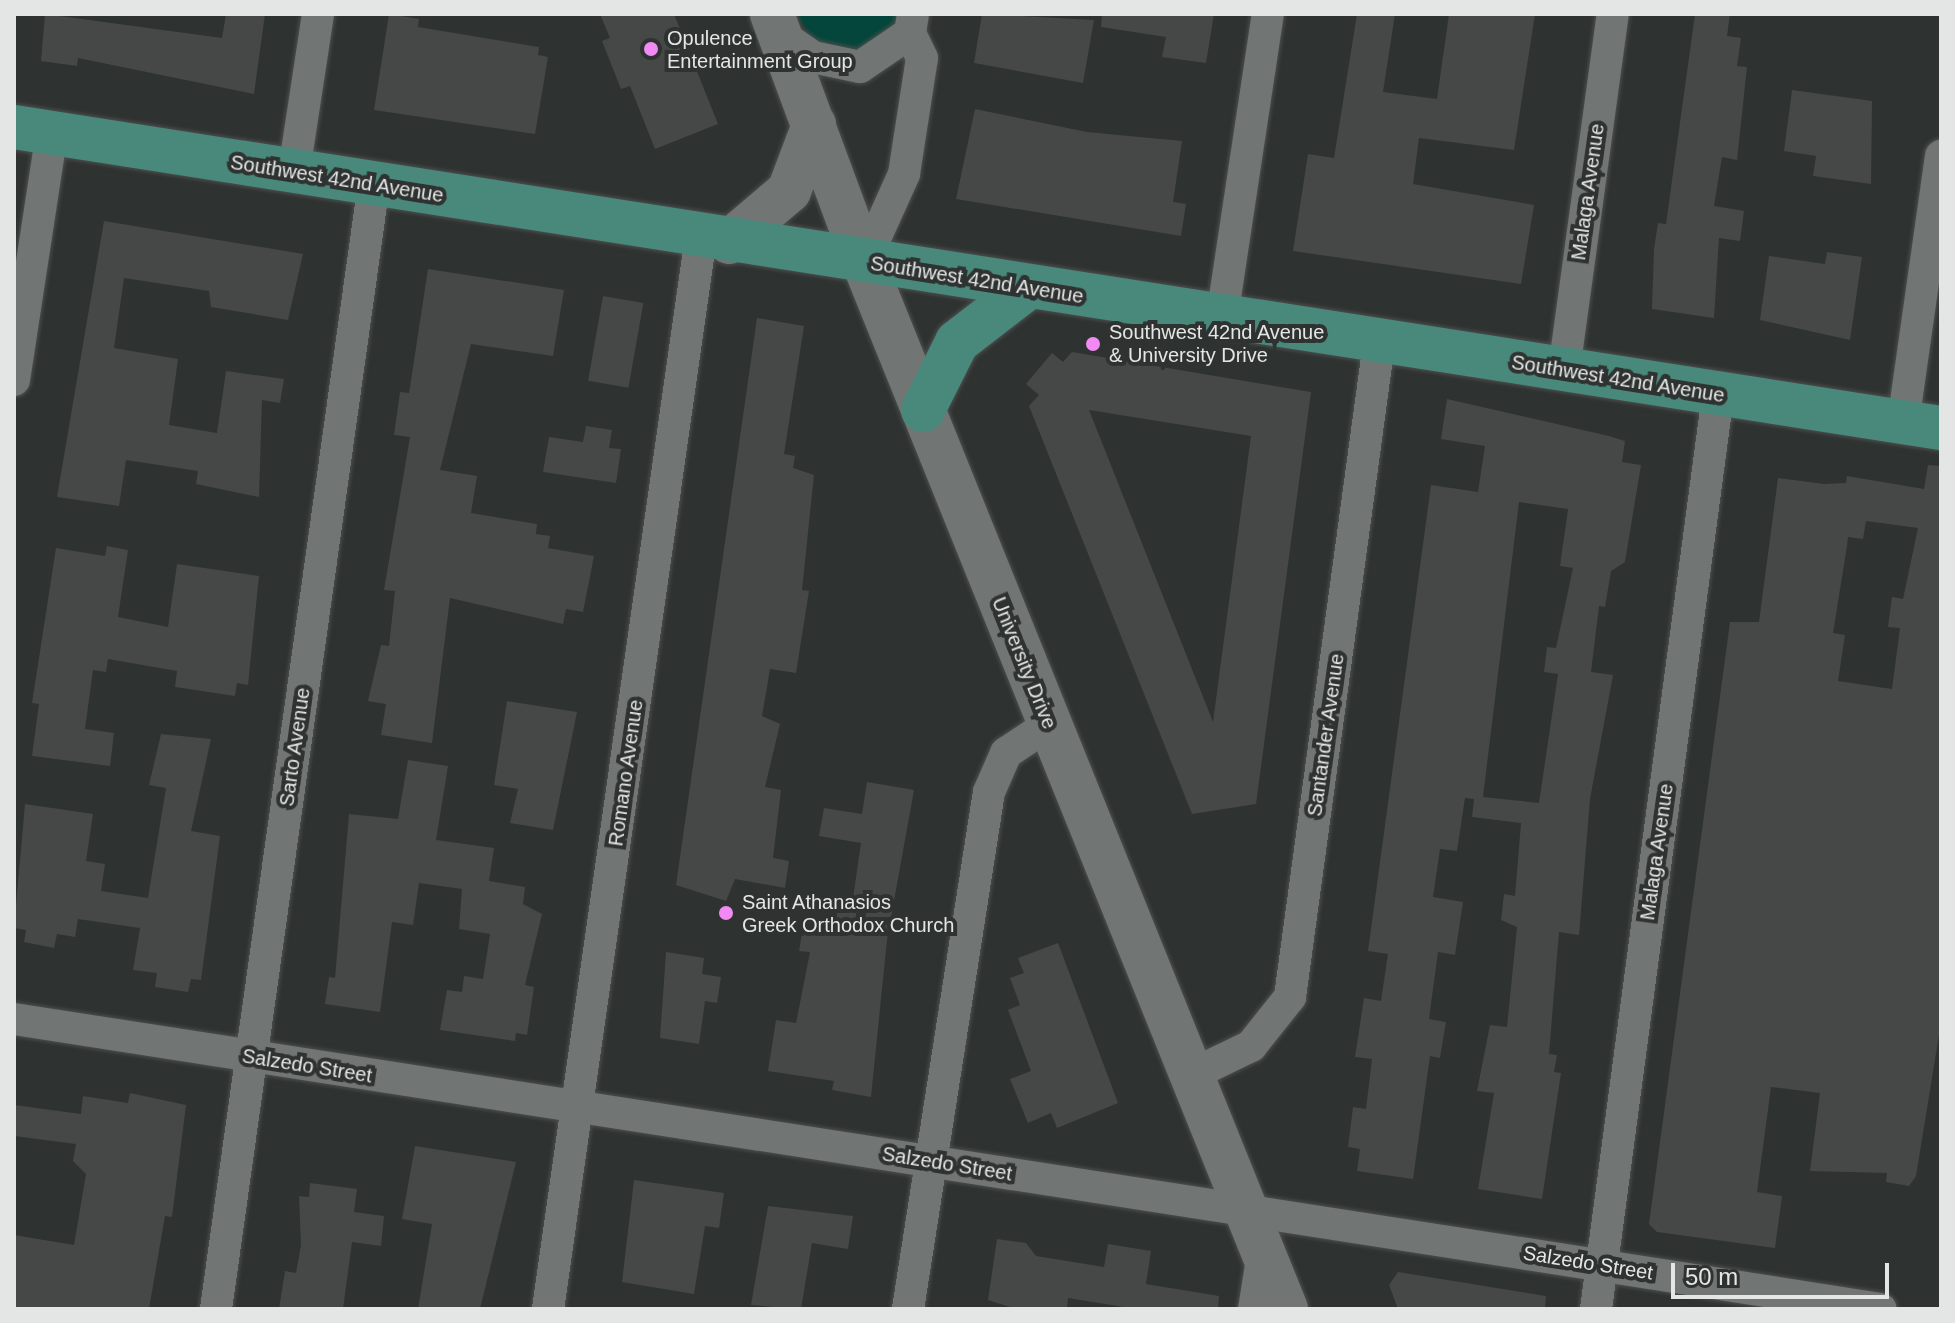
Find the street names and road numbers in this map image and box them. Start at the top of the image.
street label: Malaga Avenue [1566,122,1610,262]
street label: Southwest 42nd Avenue [228,150,446,208]
street label: Southwest 42nd Avenue [868,251,1086,309]
street label: Southwest 42nd Avenue [1509,350,1727,408]
street label: University Drive [987,594,1061,732]
street label: Santander Avenue [1303,651,1349,819]
street label: Sarto Avenue [275,686,315,808]
street label: Romano Avenue [604,698,648,848]
street label: Malaga Avenue [1635,782,1679,922]
street label: Salzedo Street [240,1044,374,1088]
street label: Salzedo Street [880,1142,1014,1186]
street label: Salzedo Street [1521,1241,1655,1285]

